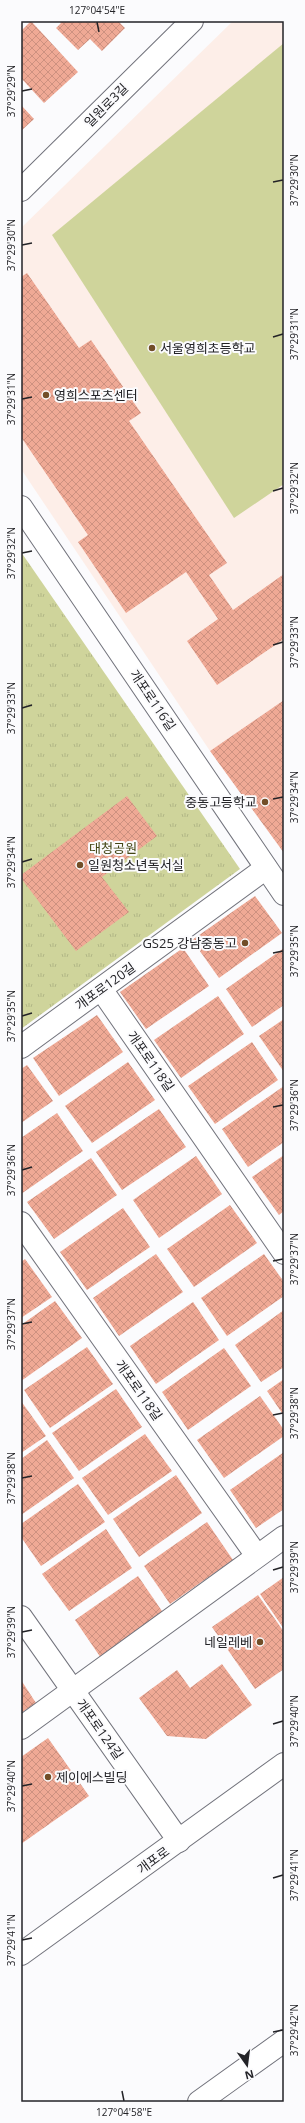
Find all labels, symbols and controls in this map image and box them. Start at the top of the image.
text: 127°04'54"E [69,3,125,17]
text: 37°29'29"N [4,65,18,117]
street label: 일원로3길 [80,79,132,131]
text: 37°29'30"N [287,154,301,206]
text: 37°29'30"N [4,219,18,271]
text: 37°29'31"N [287,308,301,360]
place label: 서울영희초등학교 [160,339,256,357]
marker: 서울영희초등학교 [147,343,157,353]
text: 37°29'31"N [4,373,18,425]
place label: 영희스포츠센터 [54,386,138,404]
marker: 영희스포츠센터 [41,390,51,400]
text: 37°29'32"N [287,462,301,514]
text: 37°29'32"N [4,527,18,579]
text: 37°29'33"N [287,616,301,668]
street label: 개포로116길 [126,666,180,734]
text: 37°29'33"N [4,682,18,734]
text: 37°29'34"N [287,771,301,823]
place label: 중동고등학교 [185,793,257,811]
marker: 중동고등학교 [260,797,270,807]
text: 37°29'34"N [4,836,18,888]
park label: 대청공원 [89,839,137,857]
place label: 일원청소년독서실 [88,856,184,874]
marker: 일원청소년독서실 [75,860,85,870]
text: 37°29'35"N [287,925,301,977]
place label: GS25 강남중동고 [142,934,237,952]
marker: GS25 강남중동고 [240,938,250,948]
street label: 개포로120길 [71,958,139,1014]
text: 37°29'35"N [4,990,18,1042]
street label: 개포로118길 [124,1027,178,1095]
text: 37°29'36"N [287,1079,301,1131]
text: 37°29'36"N [4,1144,18,1196]
text: 37°29'37"N [287,1233,301,1285]
text: 37°29'37"N [4,1298,18,1350]
street label: 개포로118길 [112,1356,166,1424]
text: 37°29'38"N [287,1387,301,1439]
text: 37°29'38"N [4,1452,18,1504]
text: 37°29'39"N [287,1541,301,1593]
text: 37°29'39"N [4,1606,18,1658]
place label: 네일레베 [204,1633,252,1651]
marker: 네일레베 [255,1637,265,1647]
street label: 개포로124길 [73,1695,127,1763]
text: 37°29'40"N [287,1695,301,1747]
text: 37°29'40"N [4,1760,18,1812]
place label: 제이에스빌딩 [56,1768,128,1786]
marker: 제이에스빌딩 [43,1772,53,1782]
street label: 개포로 [133,1842,173,1878]
text: 37°29'41"N [287,1849,301,1901]
text: 37°29'41"N [4,1914,18,1966]
text: 37°29'42"N [287,2004,301,2056]
north arrow [227,2045,267,2085]
text: N [243,2067,256,2084]
text: 127°04'58"E [96,2105,152,2119]

